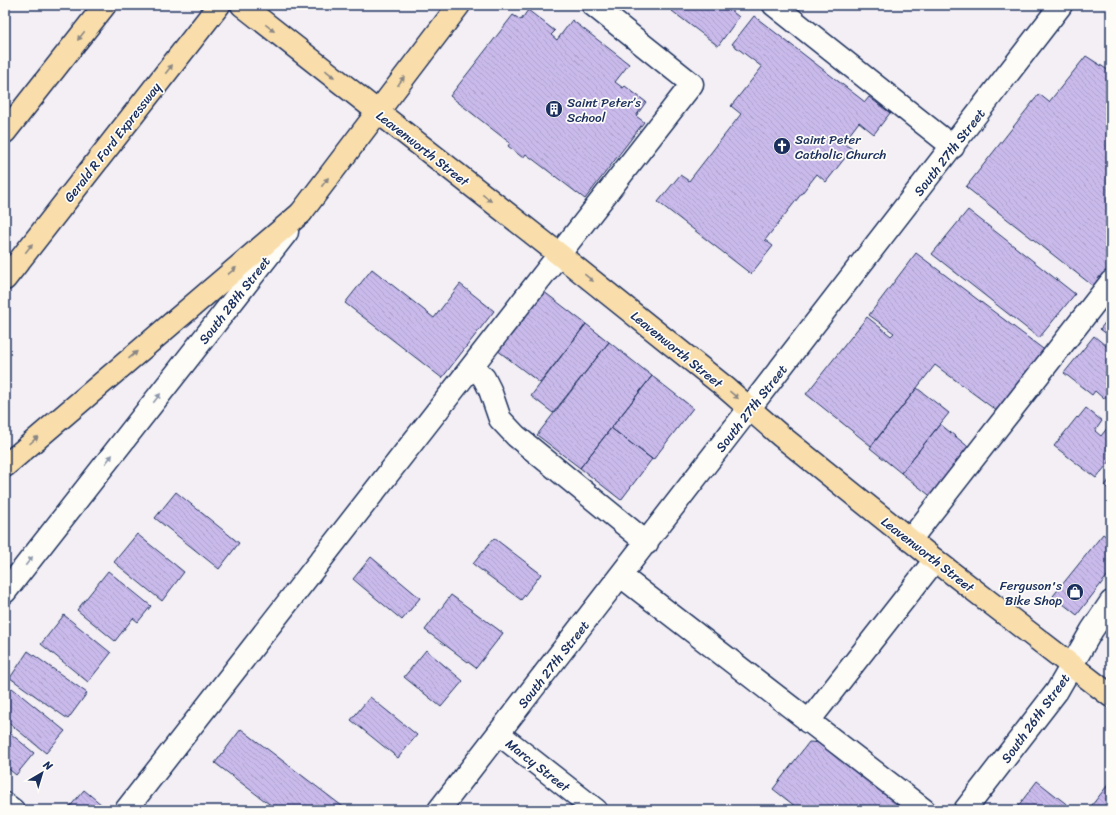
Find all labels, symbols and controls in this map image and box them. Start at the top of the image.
one-way arrow [265,23,276,32]
one-way arrow [76,30,85,41]
one-way arrow [165,63,174,74]
one-way arrow [324,70,335,79]
one-way arrow [396,76,404,86]
street label: Gerald R Ford Expressway [58,77,167,207]
place label: Saint Peter’s School [567,91,641,129]
building icon: Saint Peter’s School [544,99,564,119]
street label: South 27th Street [908,103,991,201]
street label: Leavenworth Street [371,105,475,193]
place label: Saint Peter Catholic Church [795,128,887,166]
church icon: Saint Peter Catholic Church [772,136,792,156]
one-way arrow [320,177,329,188]
one-way arrow [481,194,492,202]
one-way arrow [25,243,33,254]
street label: South 28th Street [193,251,276,349]
one-way arrow [227,267,238,276]
one-way arrow [584,274,595,283]
street label: Leavenworth Street [625,305,728,394]
one-way arrow [128,351,138,360]
street label: South 27th Street [710,359,793,457]
one-way arrow [729,391,739,400]
one-way arrow [153,392,161,403]
one-way arrow [29,435,39,444]
one-way arrow [105,453,113,464]
street label: Leavenworth Street [876,511,980,599]
one-way arrow [25,556,33,567]
place label: Ferguson's Bike Shop [1000,574,1062,612]
shop icon: Ferguson's Bike Shop [1065,582,1085,602]
street label: South 27th Street [512,615,595,713]
street label: South 26th Street [995,668,1076,768]
street label: Marcy Street [500,733,576,799]
north arrow [22,753,62,793]
text: N [38,755,57,776]

